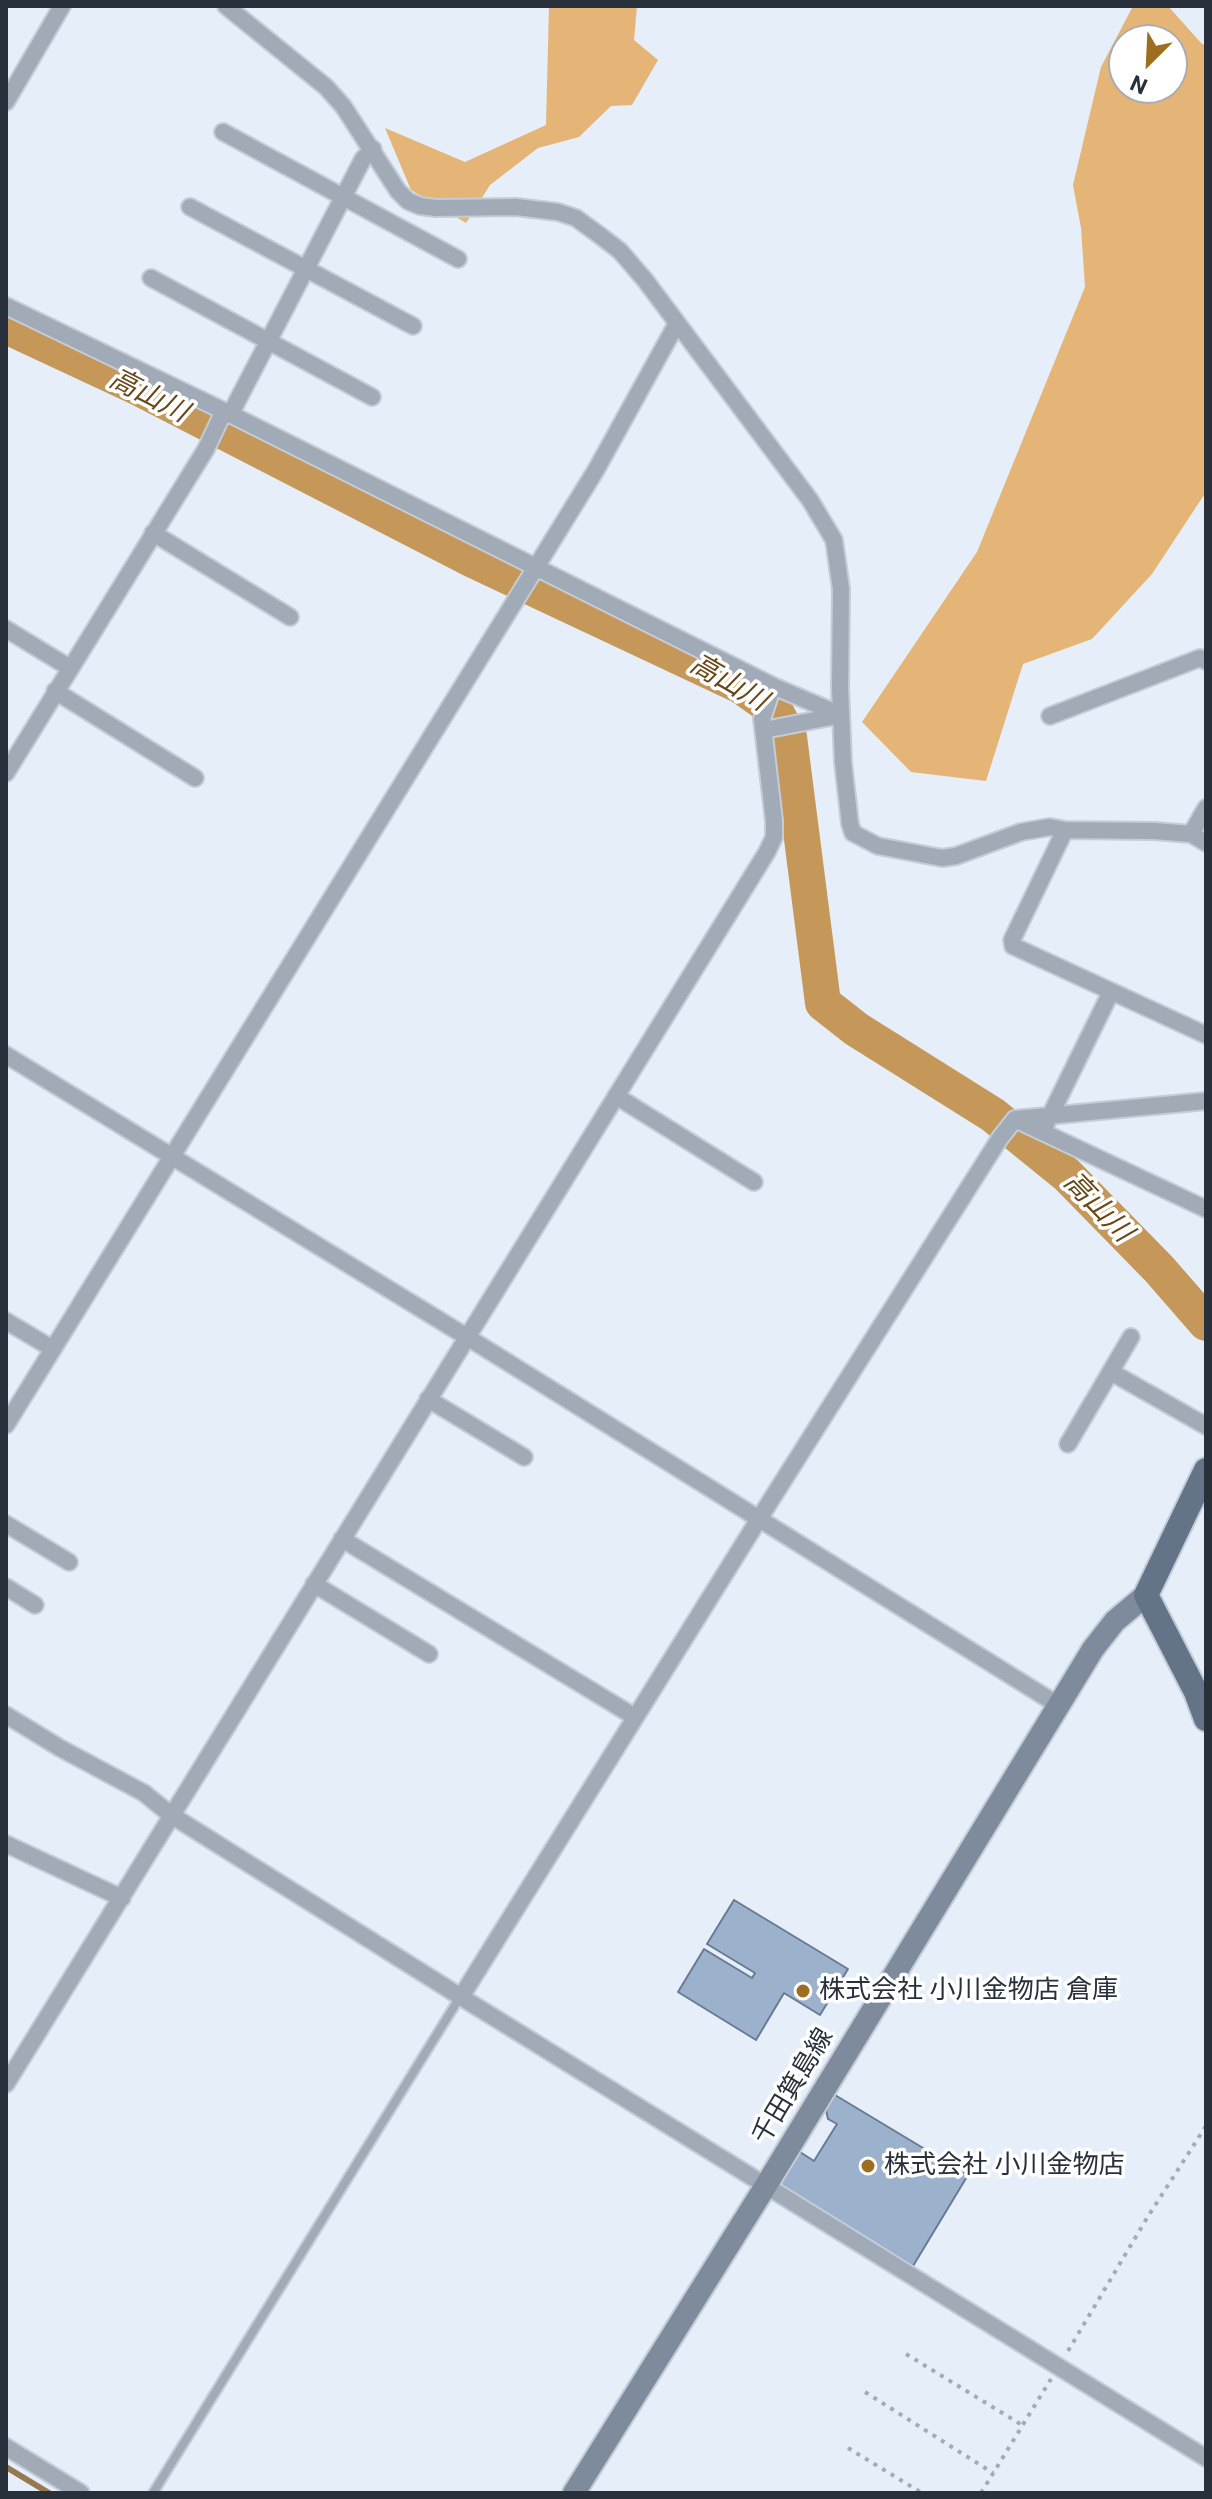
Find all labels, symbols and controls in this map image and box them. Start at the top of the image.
north arrow [1108,24,1188,104]
text: N [1127,70,1151,99]
water label: 高山川 [103,363,193,431]
water label: 高山川 [683,648,773,720]
water label: 高山川 [1056,1166,1138,1250]
place label: 株式会社 小川金物店 倉庫 [819,1975,1118,2007]
marker: 株式会社 小川金物店 倉庫 [794,1982,812,2000]
street label: 千田箕島線 [747,2023,841,2151]
place label: 株式会社 小川金物店 [884,2150,1124,2182]
marker: 株式会社 小川金物店 [859,2157,877,2175]

